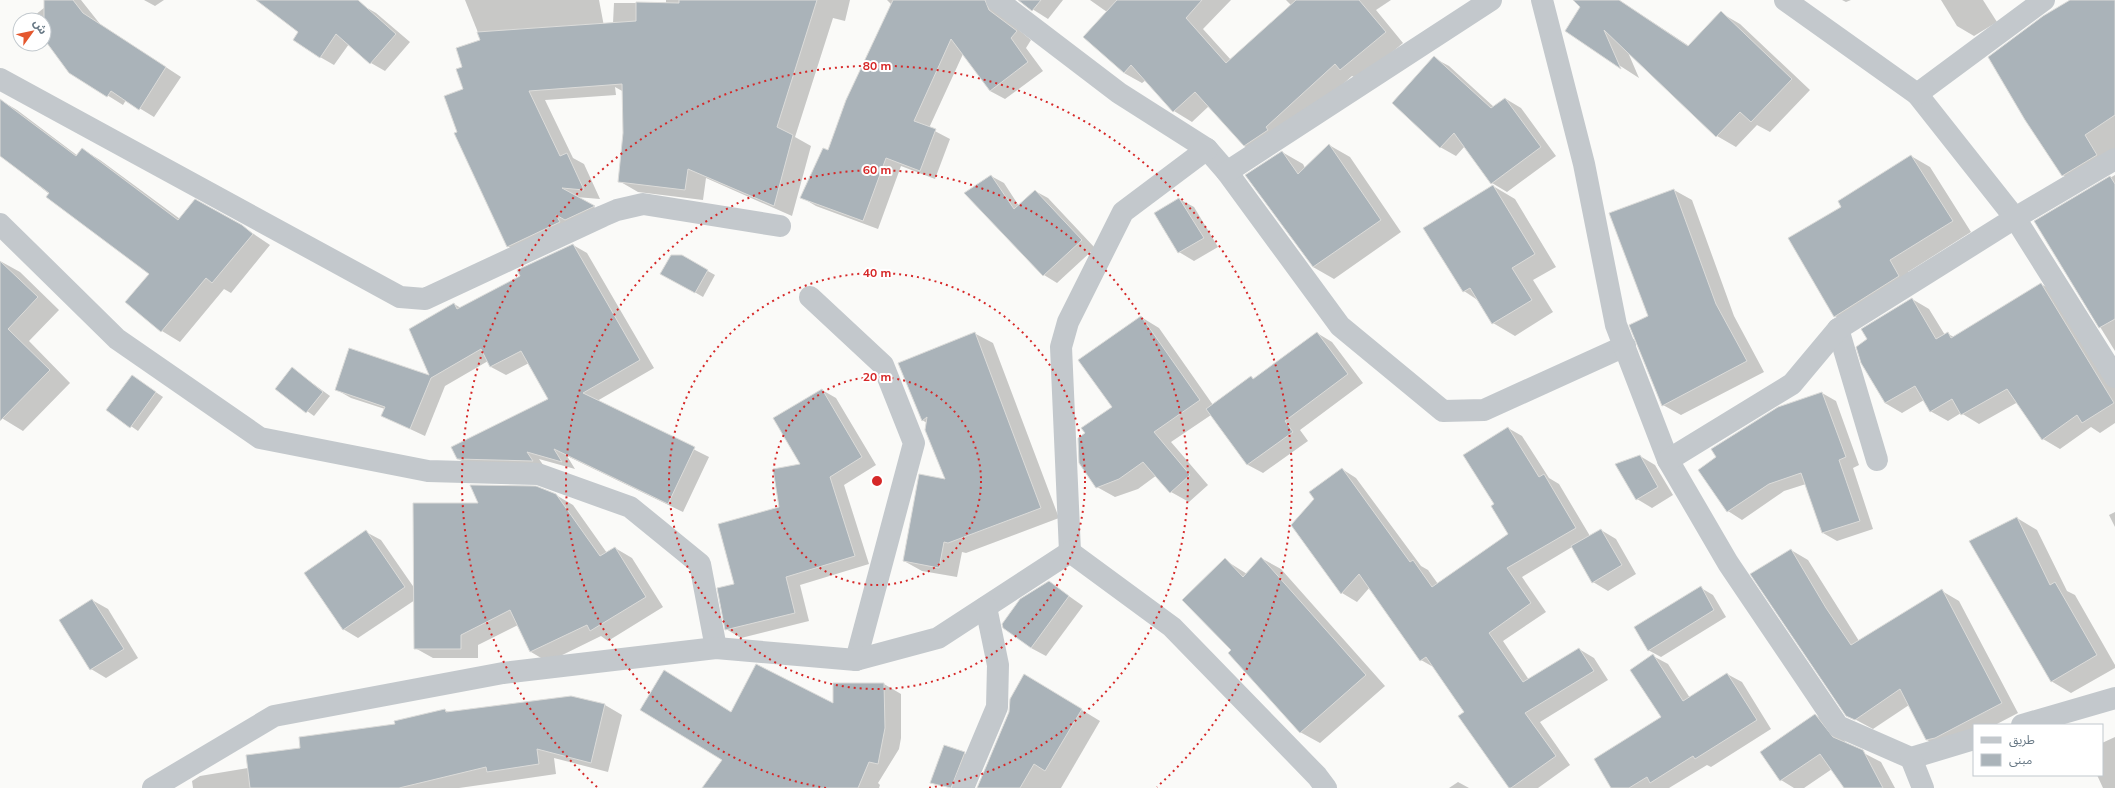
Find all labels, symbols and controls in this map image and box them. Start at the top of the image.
north arrow [12,12,52,52]
text: ش [30,16,50,37]
text: 80 m [863,58,891,73]
text: 60 m [863,162,891,177]
text: 40 m [863,265,891,280]
text: 20 m [863,369,891,384]
centre of rings [870,474,884,488]
legend [1973,724,2103,776]
text: طريق [2009,732,2035,748]
text: مبنى [2009,752,2032,767]

